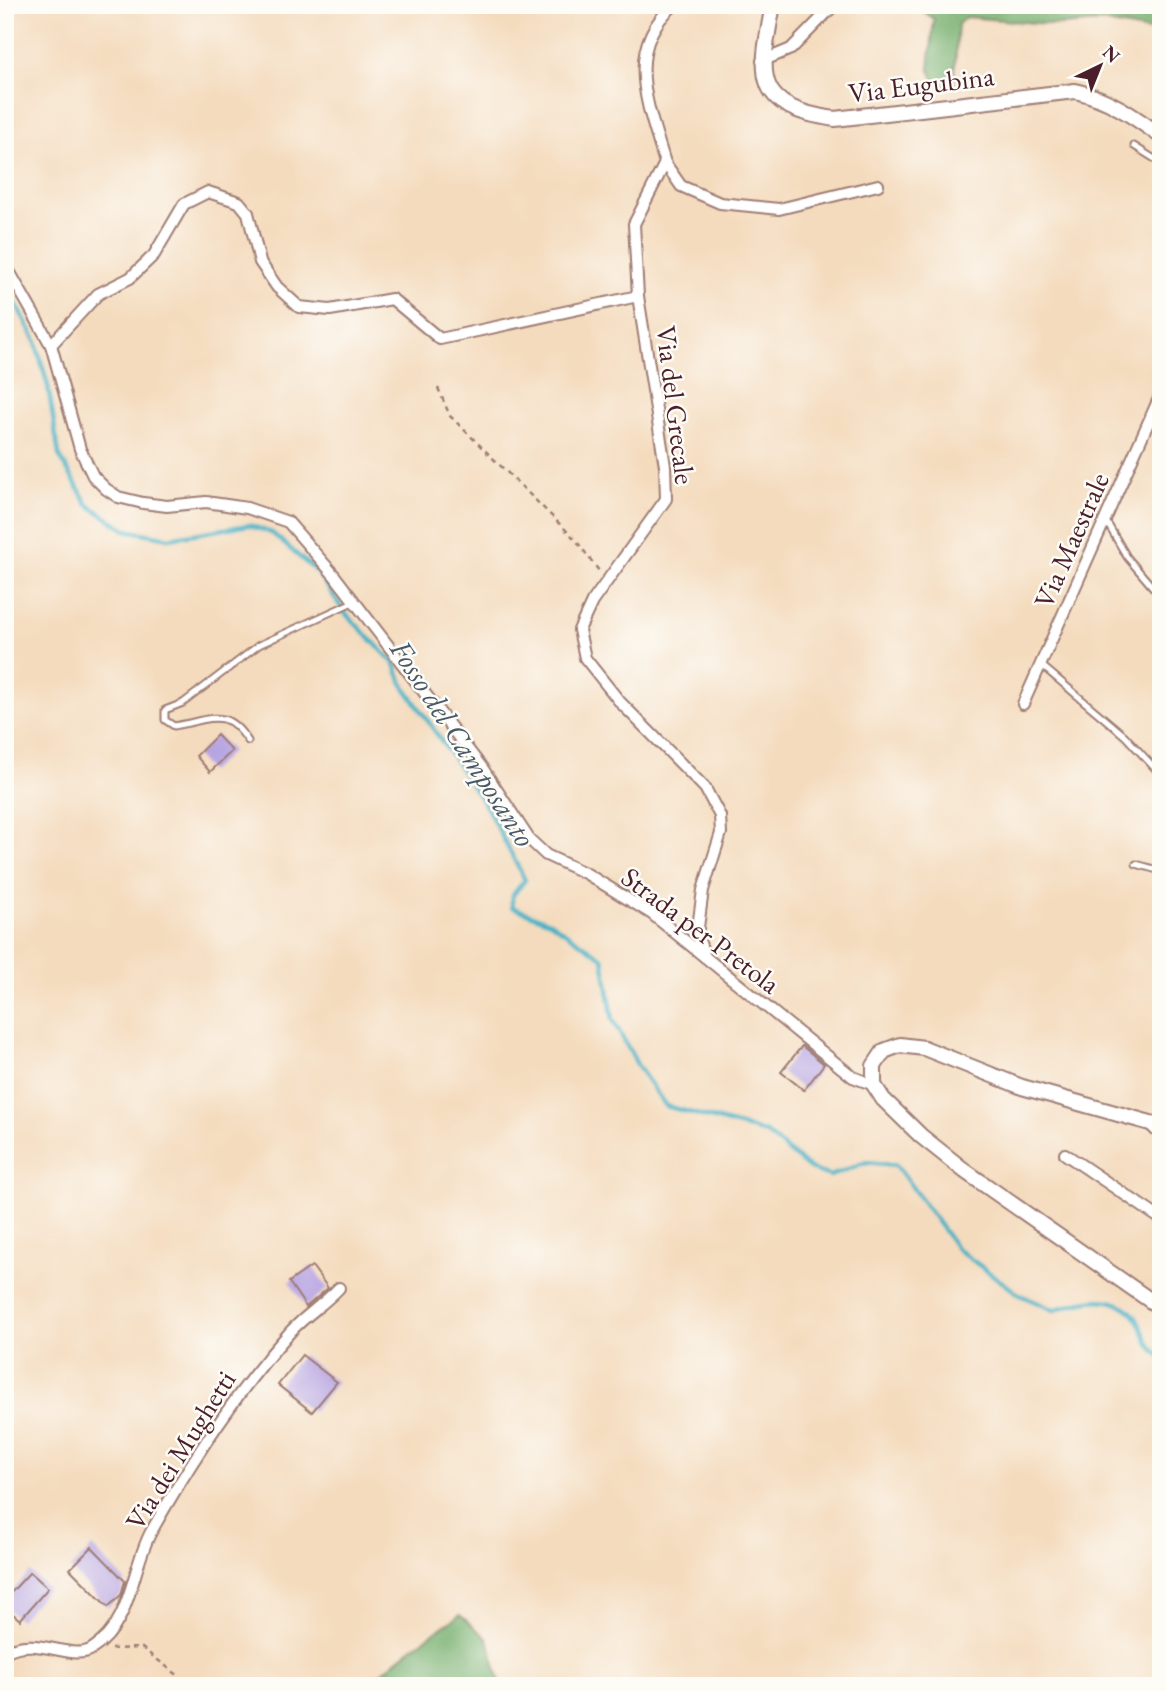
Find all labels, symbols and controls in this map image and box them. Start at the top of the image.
north arrow [1064,32,1134,102]
text: N [1097,40,1126,69]
street label: Via Eugubina [846,57,997,111]
street label: Via del Grecale [648,324,704,486]
street label: Via Maestrale [1025,467,1117,613]
water label: Fosso del Camposanto [381,631,545,854]
street label: Strada per Pretola [614,859,788,1002]
street label: Via dei Mughetti [117,1363,243,1536]

